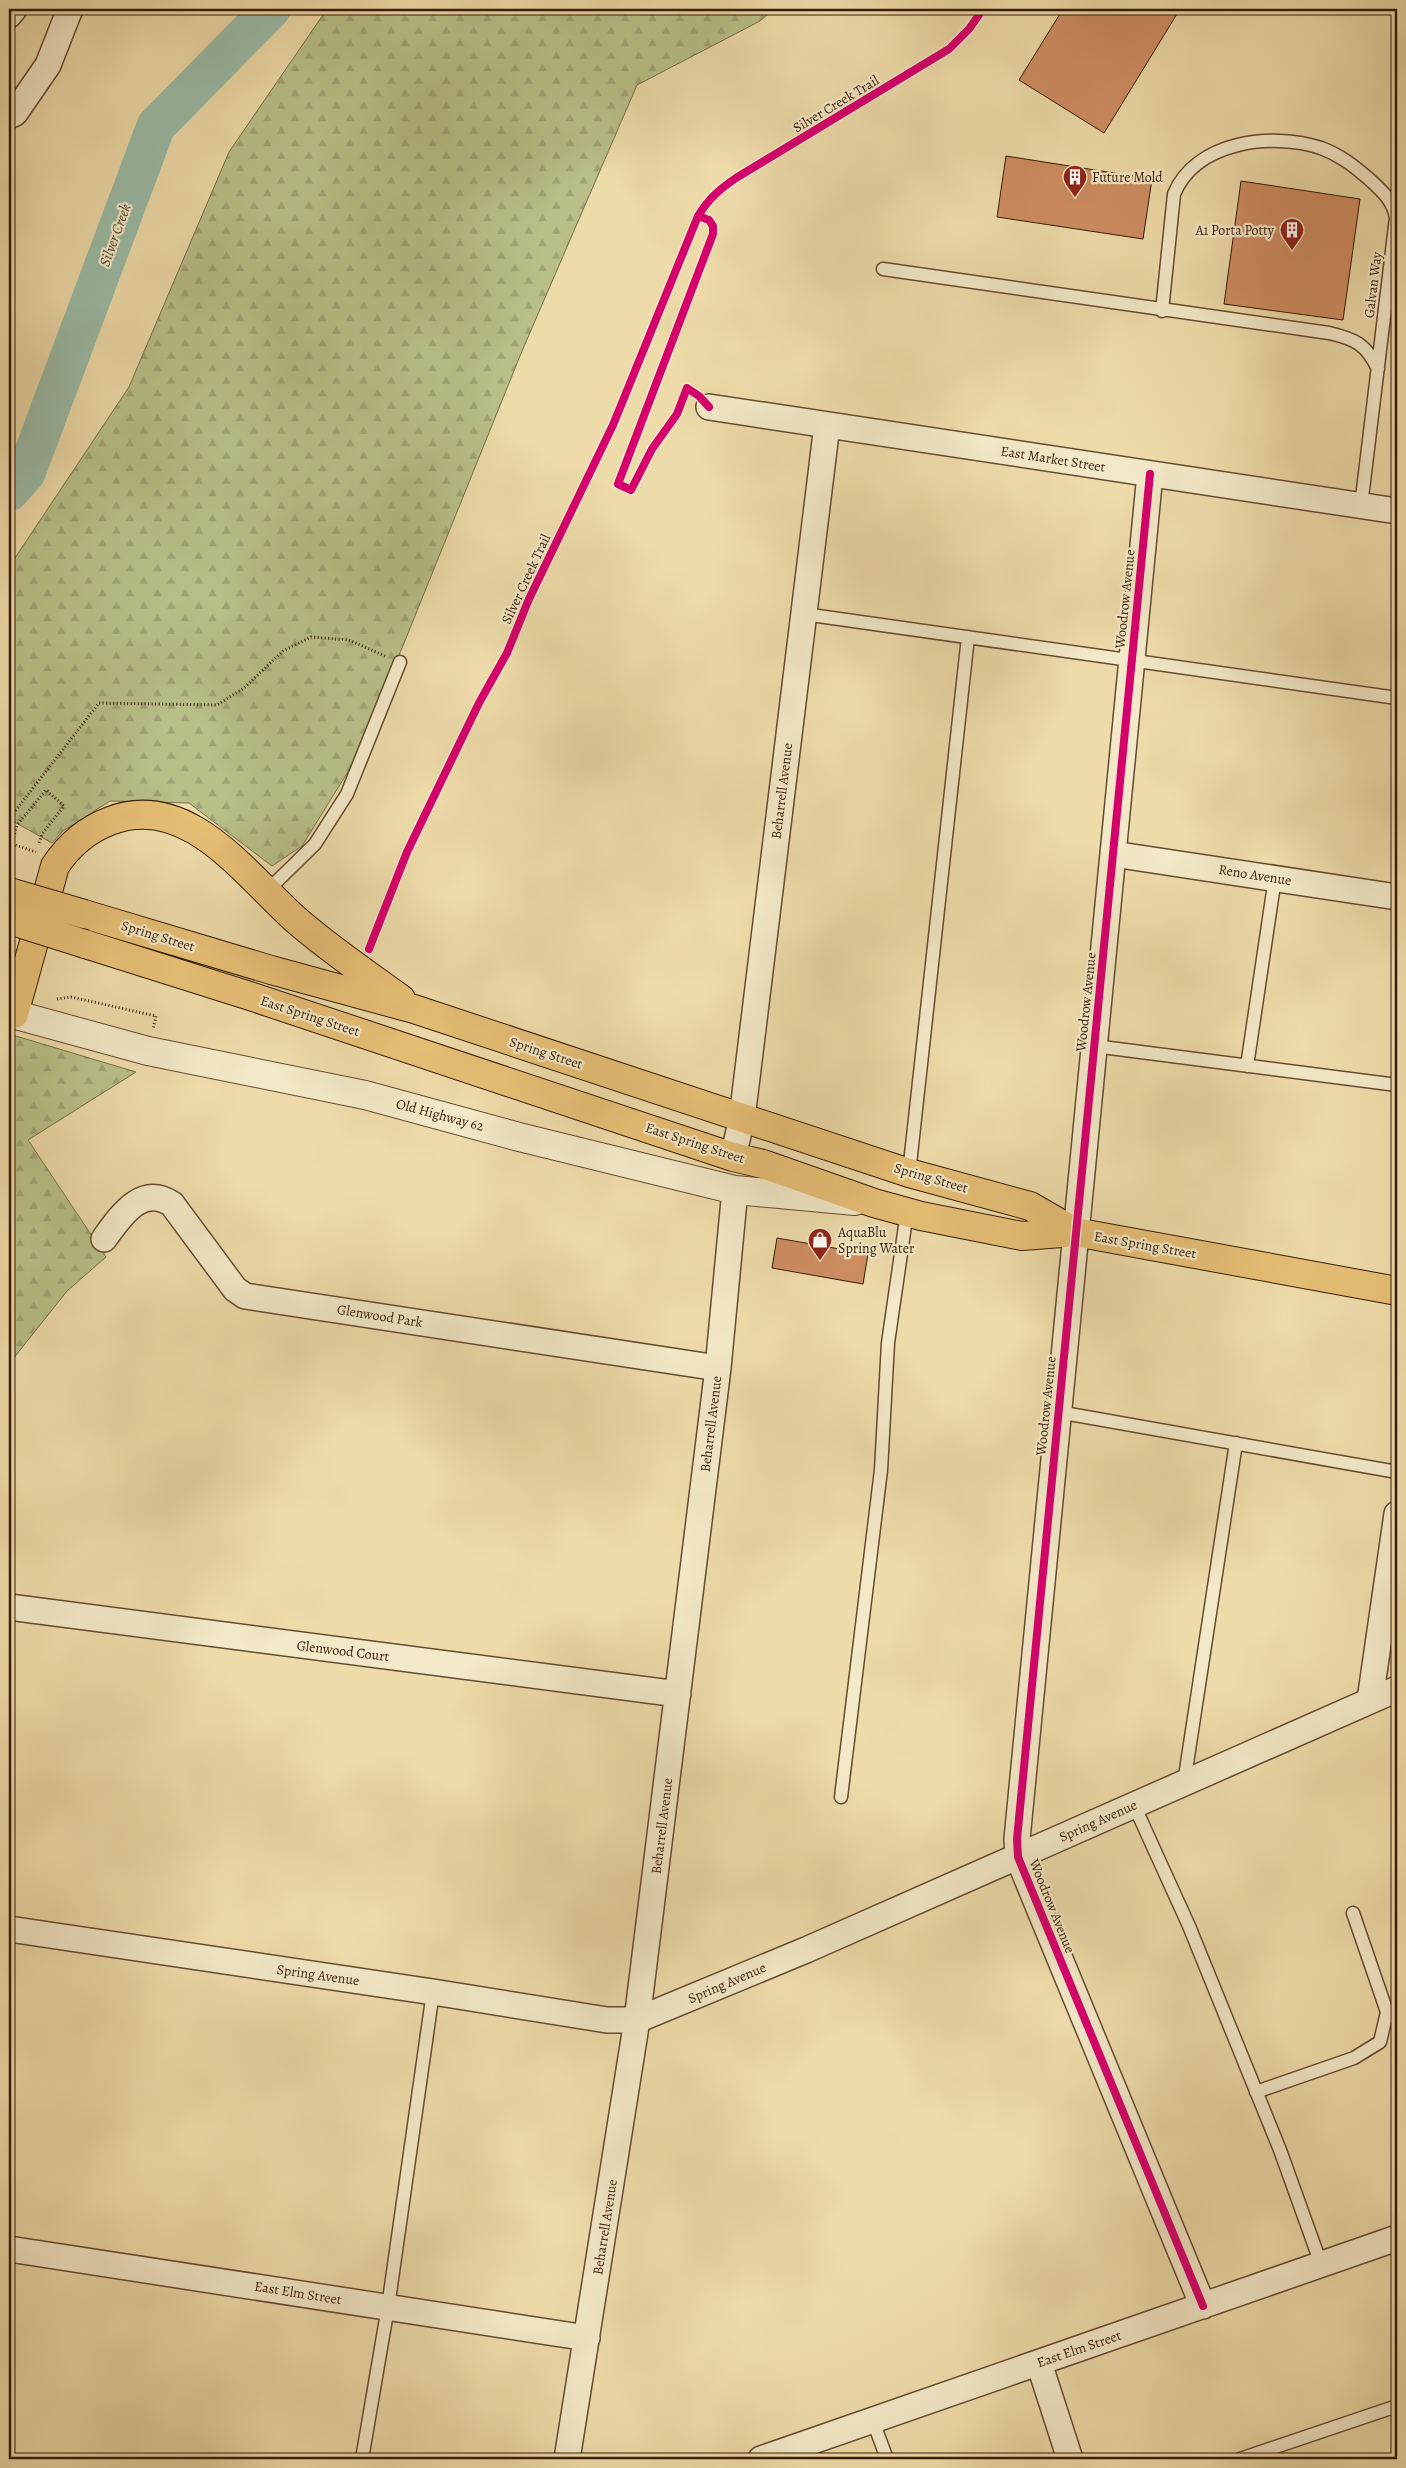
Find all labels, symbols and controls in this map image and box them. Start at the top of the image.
street label: Silver Creek Trail [789,70,883,137]
building icon: Future Mold [1062,164,1088,198]
place label: Future Mold [1092,168,1163,187]
water label: Silver Creek [94,200,136,269]
building icon: A1 Porta Potty [1279,217,1305,251]
place label: A1 Porta Potty [1194,221,1275,240]
street label: Galvan Way [1360,250,1387,319]
street label: East Market Street [999,441,1107,477]
street label: Silver Creek Trail [497,530,555,627]
street label: Woodrow Avenue [1110,548,1140,651]
street label: Beharrell Avenue [767,742,797,840]
street label: Reno Avenue [1217,860,1293,890]
street label: Spring Street [119,916,197,956]
street label: Woodrow Avenue [1071,951,1101,1054]
street label: East Spring Street [258,991,363,1041]
street label: Spring Street [507,1032,585,1074]
street label: Old Highway 62 [394,1094,486,1136]
street label: East Spring Street [643,1118,748,1168]
street label: Spring Street [892,1158,971,1198]
place label: AquaBlu Spring Water [837,1223,915,1258]
shop icon: AquaBlu Spring Water [807,1227,833,1261]
street label: East Spring Street [1092,1227,1198,1263]
street label: Glenwood Park [336,1300,424,1332]
street label: Woodrow Avenue [1031,1355,1061,1458]
street label: Beharrell Avenue [696,1375,726,1473]
street label: Glenwood Court [296,1636,391,1666]
street label: Beharrell Avenue [647,1777,677,1875]
street label: Spring Avenue [1056,1795,1140,1847]
street label: Woodrow Avenue [1024,1855,1079,1956]
street label: Spring Avenue [685,1958,769,2008]
street label: Spring Avenue [275,1960,361,1990]
street label: Beharrell Avenue [588,2178,622,2276]
street label: East Elm Street [253,2277,343,2309]
street label: East Elm Street [1034,2326,1124,2372]

